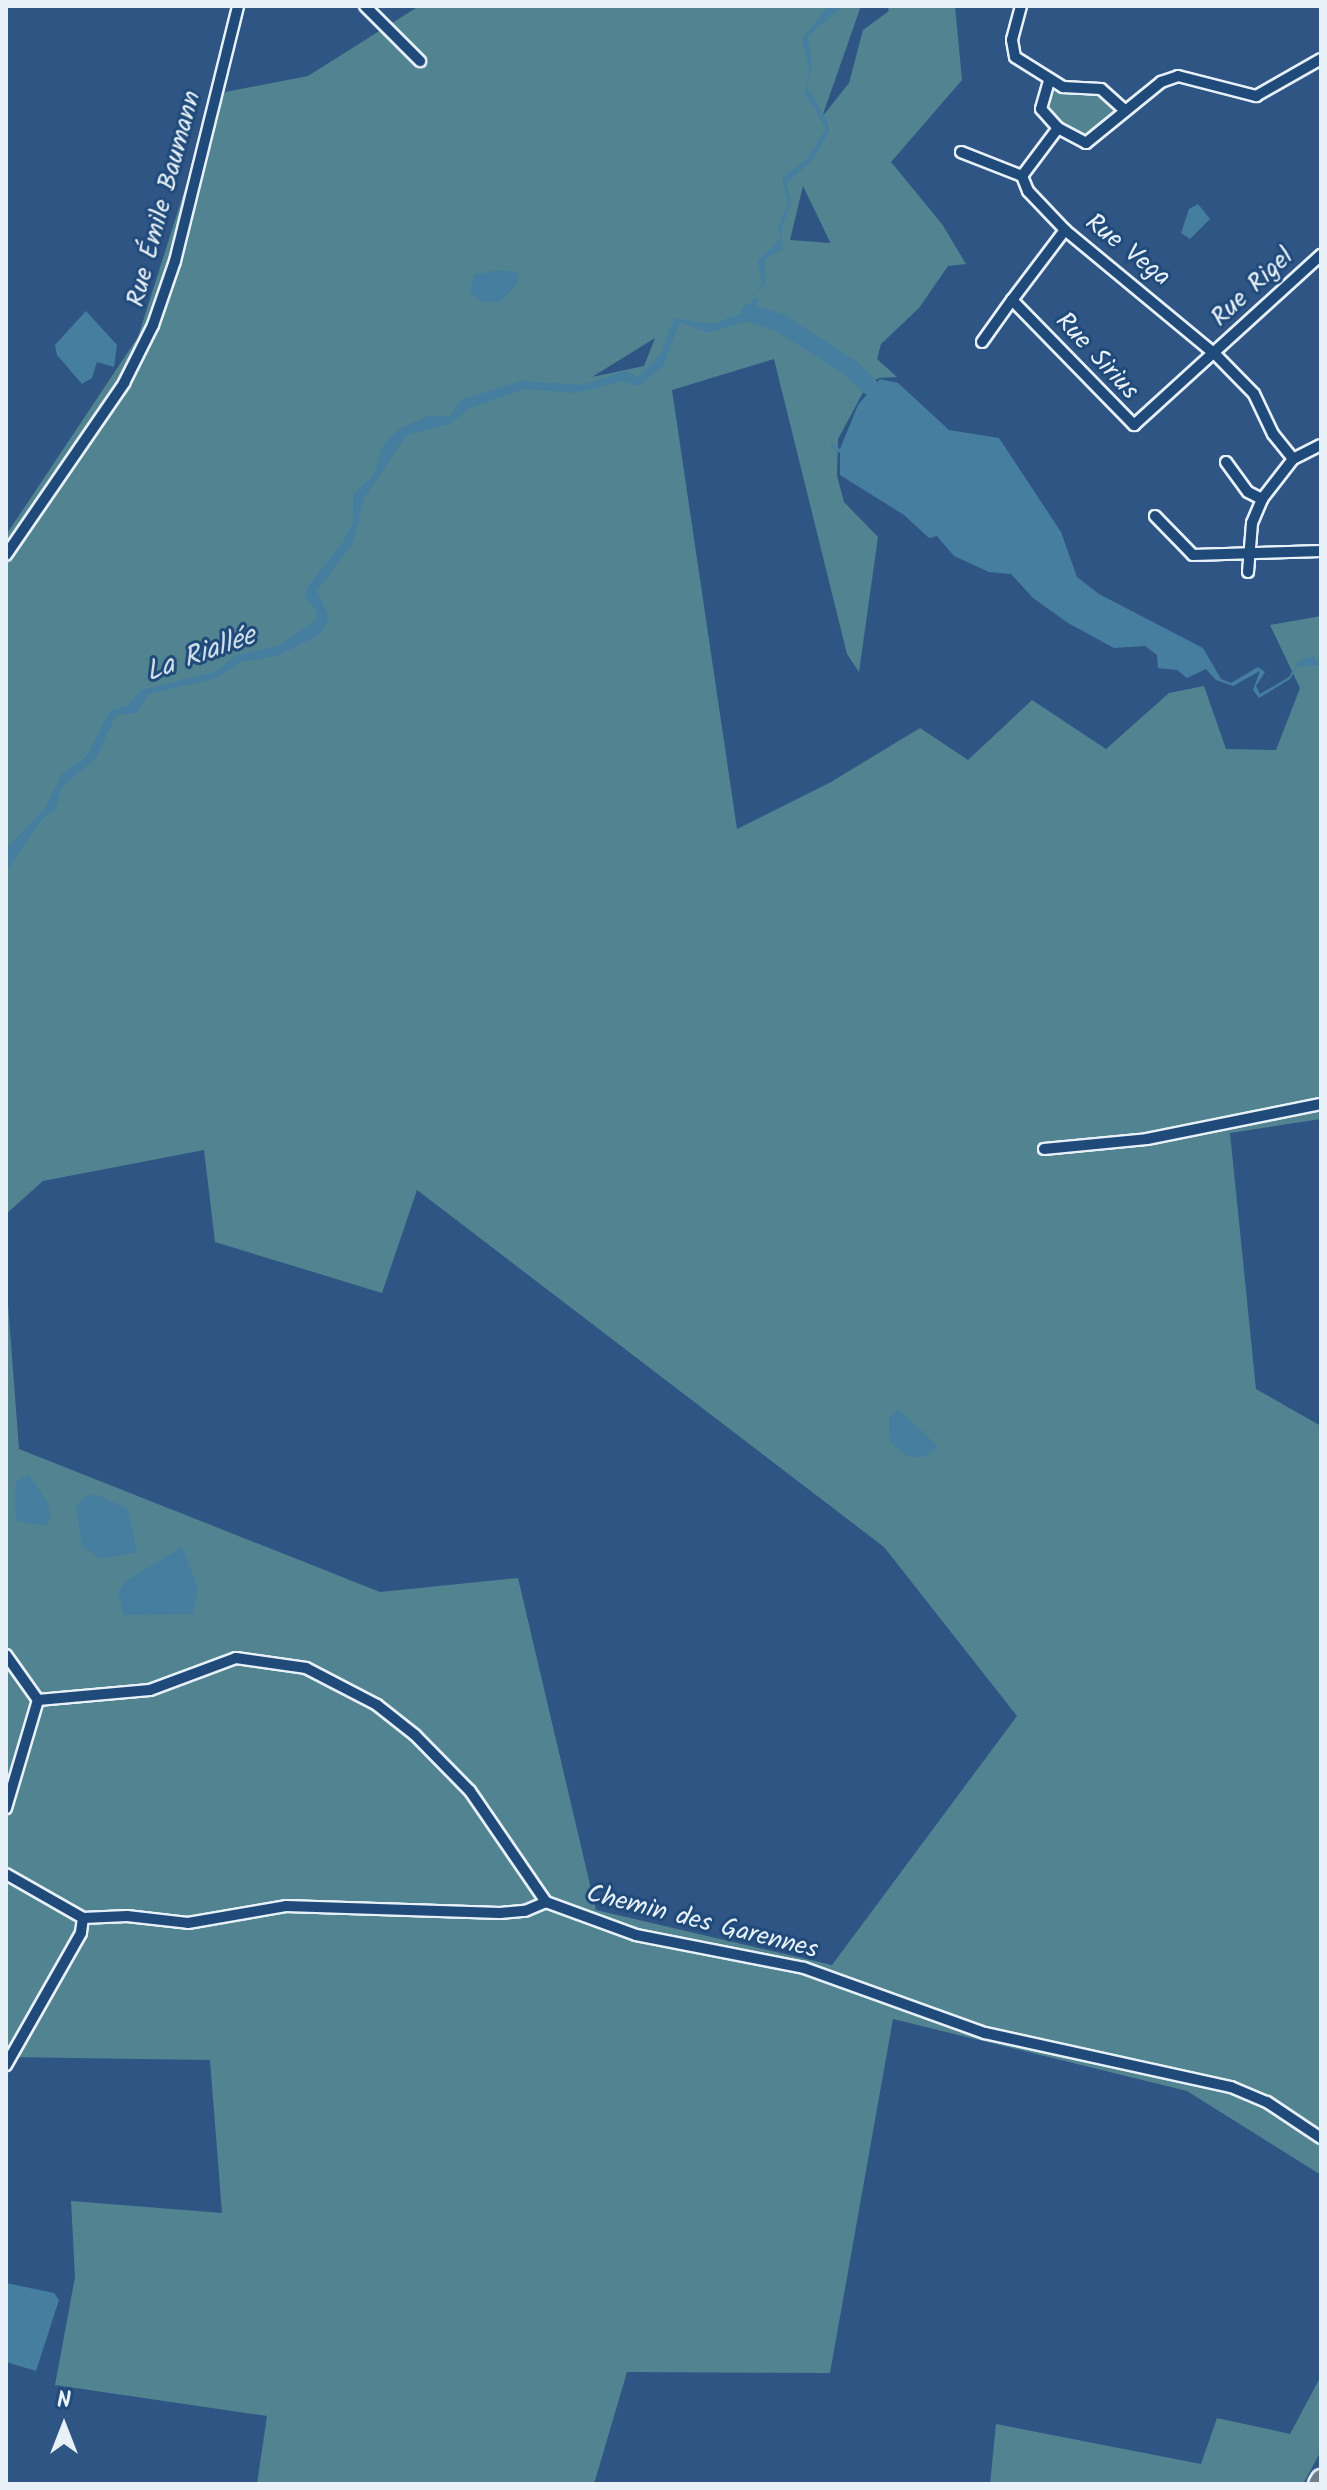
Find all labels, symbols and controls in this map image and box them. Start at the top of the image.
street label: Rue Émile Baumann [121,88,209,310]
street label: Rue Vega [1078,208,1176,294]
street label: Rue Rigel [1205,242,1301,334]
street label: Rue Sirius [1048,307,1144,407]
water label: La Riallée [142,620,260,690]
street label: Chemin des Garennes [583,1879,821,1967]
text: N [57,2384,71,2419]
north arrow [24,2386,104,2466]

